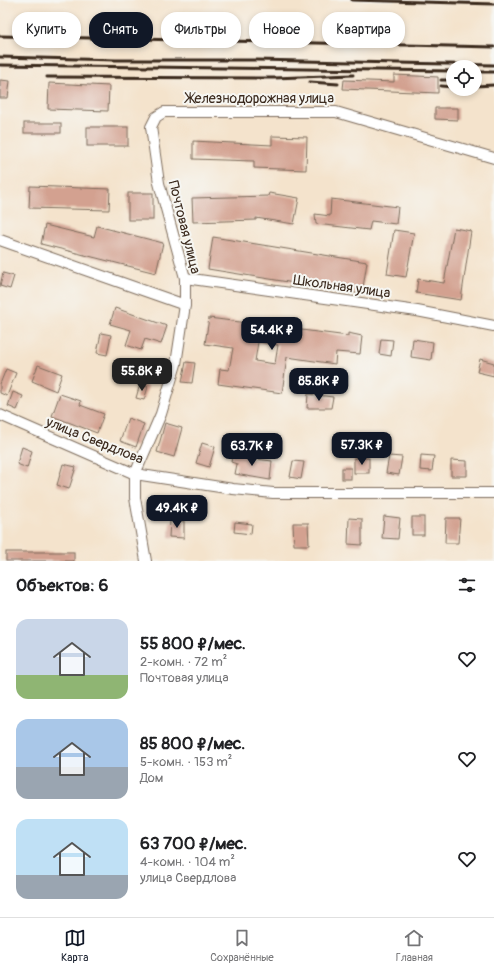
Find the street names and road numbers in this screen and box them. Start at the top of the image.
street label: Железнодорожная улица [184,90,334,107]
street label: Почтовая улица [165,179,204,275]
street label: Школьная улица [292,271,392,302]
street label: улица Свердлова [43,413,146,468]

